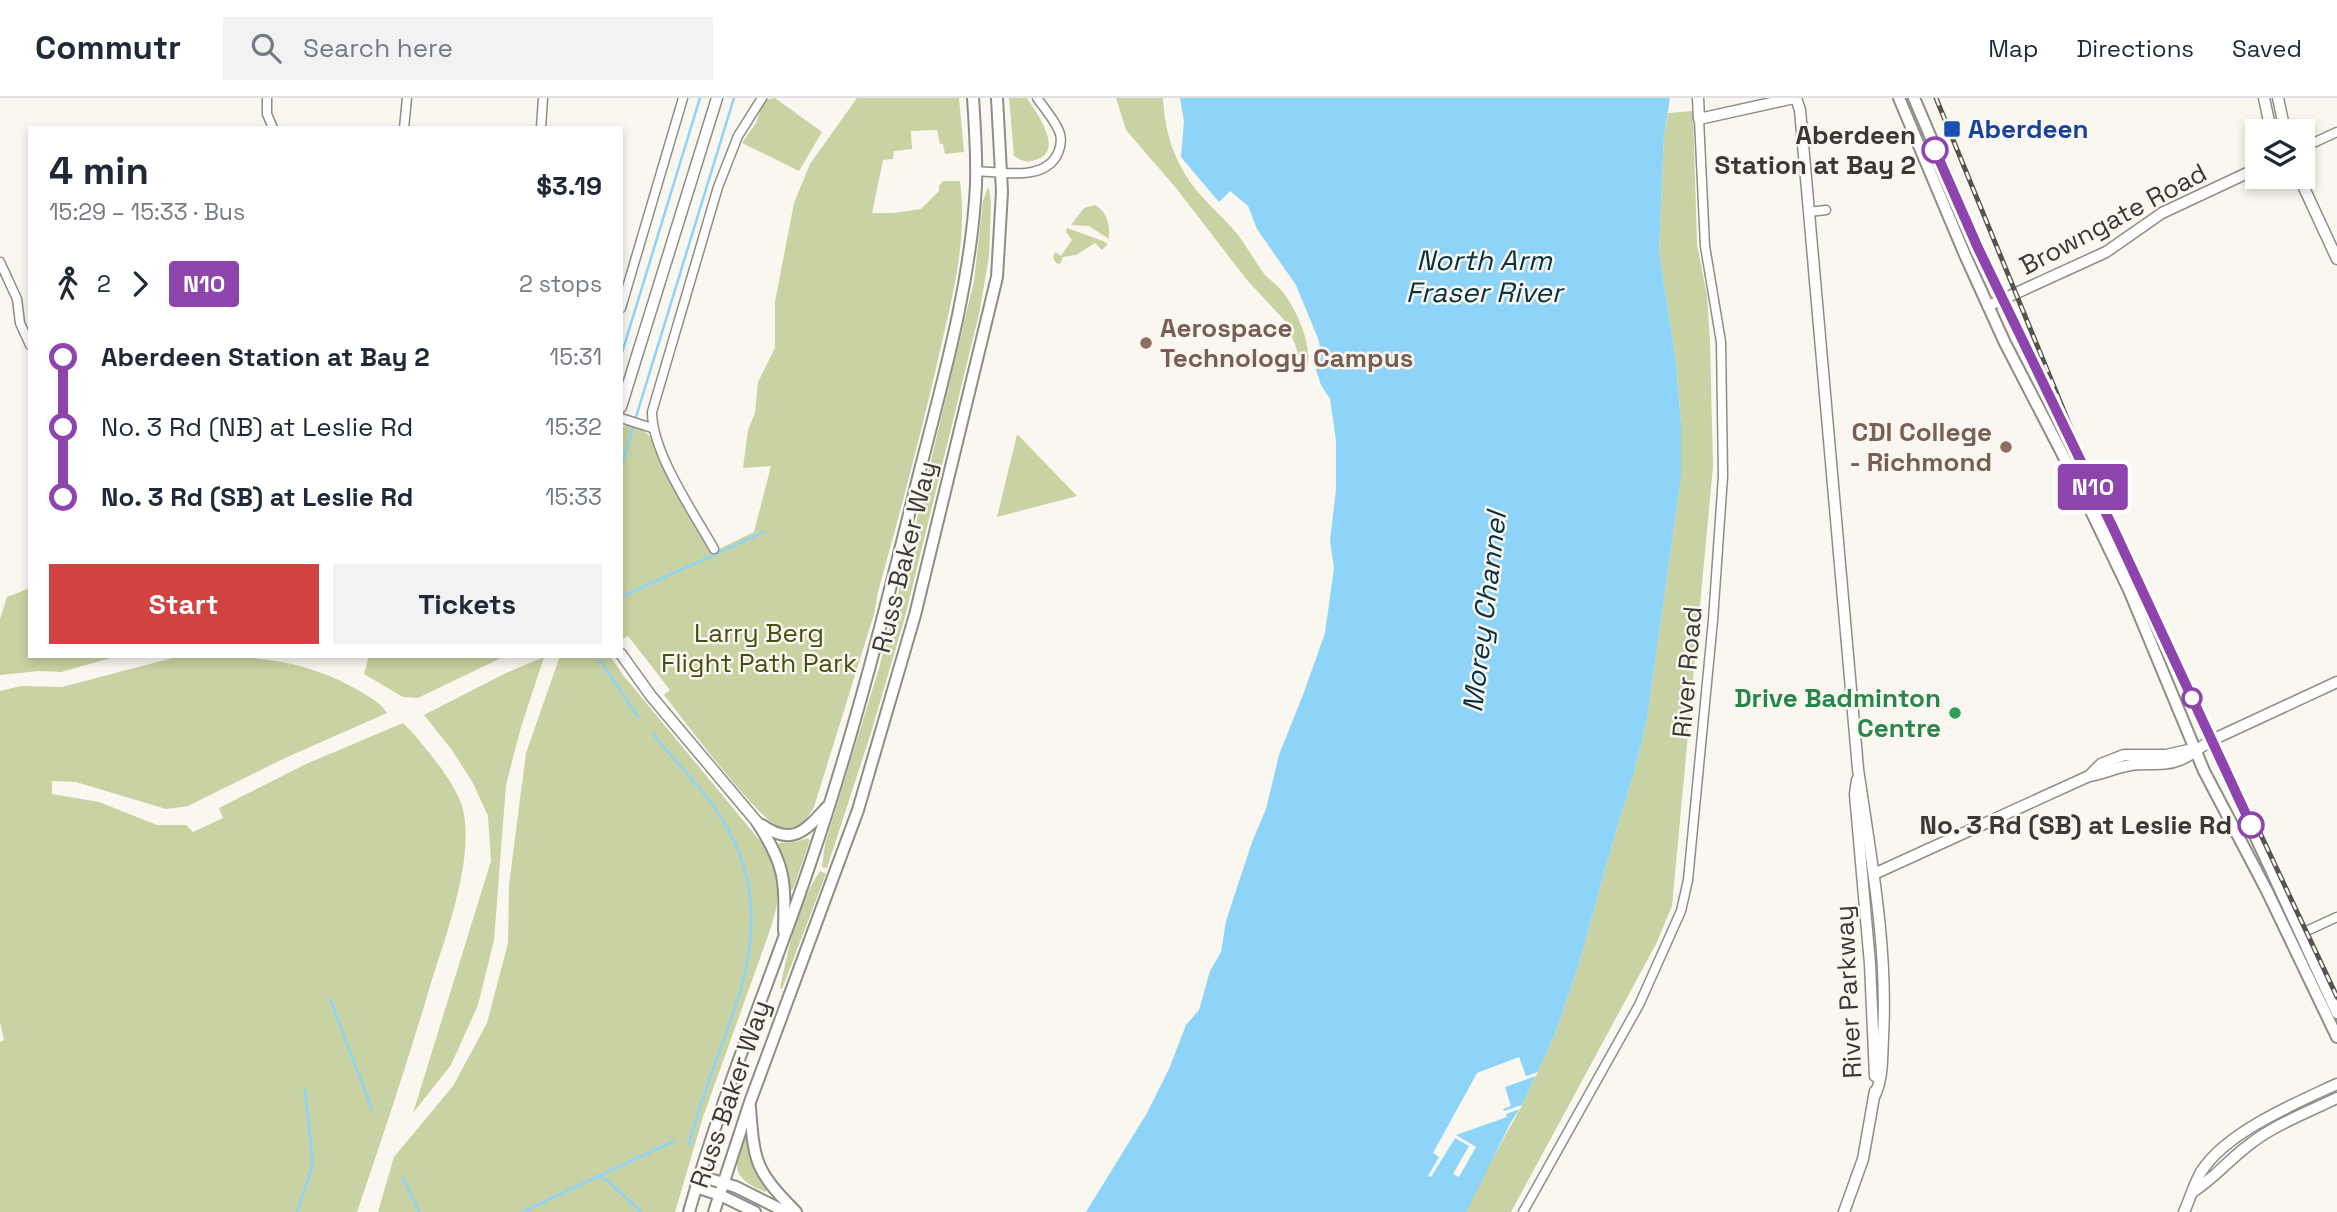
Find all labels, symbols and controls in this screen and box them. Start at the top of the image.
search box [223,17,713,80]
text: Commutr [35,27,181,69]
icon: search [247,29,285,67]
text: Search here [303,31,453,65]
text: Map [1988,33,2038,64]
text: Directions [2076,33,2194,64]
text: Saved [2232,33,2302,64]
place label: Aberdeen [1968,112,2089,146]
place label: Aberdeen Station at Bay 2 [1714,118,1916,182]
marker: Aberdeen [1942,119,1962,139]
map controls [2245,119,2315,189]
button: layers [2245,119,2315,189]
marker: Aberdeen Station at Bay 2 [1922,137,1948,163]
text: 4 min [49,147,149,195]
street label: Browngate Road [2014,155,2212,283]
text: $3.19 [536,169,602,203]
text: 15:29 – 15:33 · Bus [49,197,245,227]
water label: North Arm Fraser River [1406,242,1566,310]
icon: walk [49,265,87,303]
icon: forward [121,265,159,303]
text: N10 [183,268,225,299]
text: 2 [97,269,111,299]
text: 2 stops [519,269,602,299]
place label: Aerospace Technology Campus [1160,311,1413,375]
marker: Aerospace Technology Campus [1138,335,1154,351]
text: Aberdeen Station at Bay 2 [101,340,430,374]
text: 15:31 [550,342,602,372]
text: No. 3 Rd (NB) at Leslie Rd [101,410,413,444]
text: 15:32 [545,412,602,442]
place label: CDI College - Richmond [1850,415,1992,479]
marker: CDI College - Richmond [1998,439,2014,455]
street label: Russ Baker Way [864,458,944,656]
line badge: N10 [2053,464,2133,510]
text: N10 [2072,471,2114,502]
text: No. 3 Rd (SB) at Leslie Rd [101,480,413,514]
text: 15:33 [545,482,602,512]
water label: Morey Channel [1454,507,1515,714]
button: Start [49,564,319,644]
button: Tickets [333,564,602,644]
street label: River Road [1664,605,1710,739]
park label: Larry Berg Flight Path Park [661,616,857,680]
place label: Drive Badminton Centre [1734,681,1941,745]
unlabelled marker [2182,688,2202,708]
marker: Drive Badminton Centre [1947,705,1963,721]
place label: No. 3 Rd (SB) at Leslie Rd [1920,808,2232,842]
marker: No. 3 Rd (SB) at Leslie Rd [2238,812,2264,838]
street label: River Parkway [1826,905,1870,1079]
street label: Russ Baker Way [682,996,778,1192]

